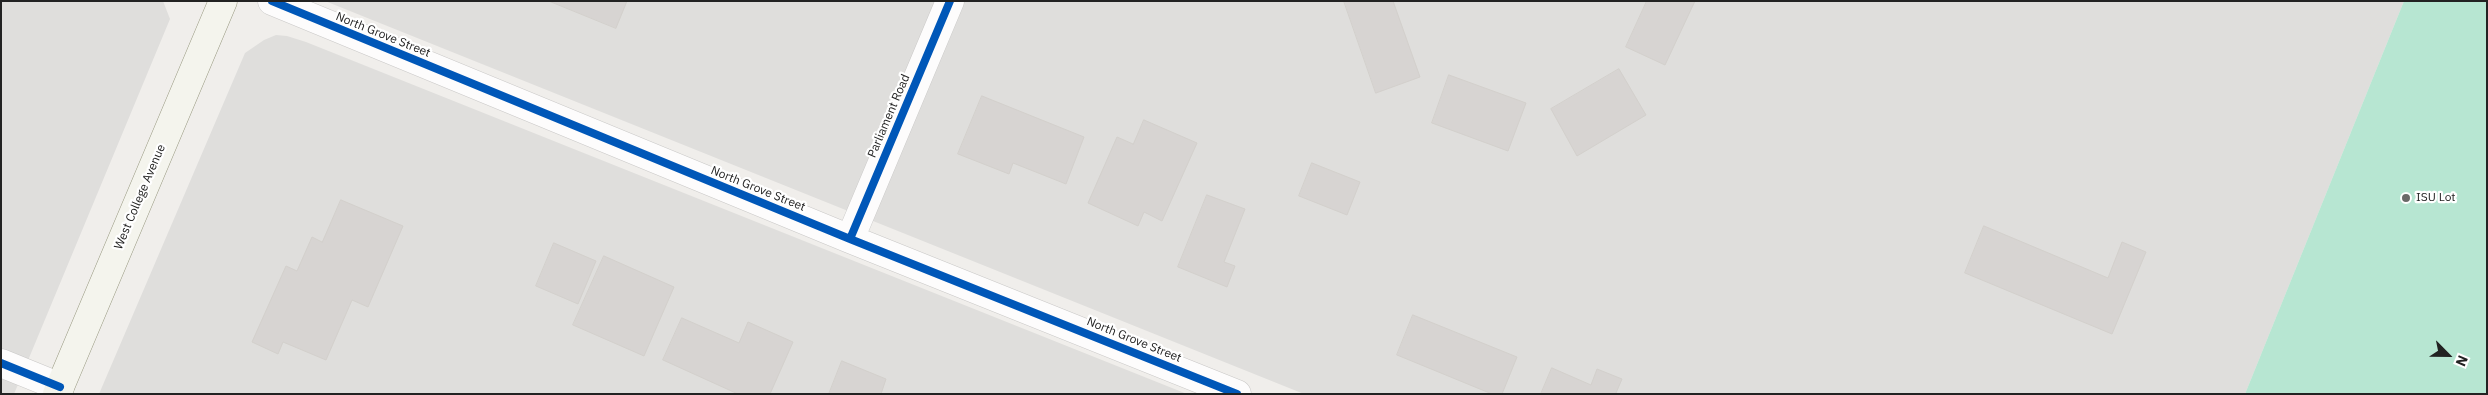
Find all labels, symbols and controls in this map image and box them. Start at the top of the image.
street label: North Grove Street [333,9,433,61]
street label: Parliament Road [865,72,913,160]
street label: West College Avenue [111,142,169,252]
street label: North Grove Street [708,163,808,215]
place label: ISU Lot [2416,191,2456,205]
marker: ISU Lot [2400,192,2412,204]
street label: North Grove Street [1084,314,1184,366]
north arrow [2423,330,2473,380]
text: N [2452,353,2472,369]

